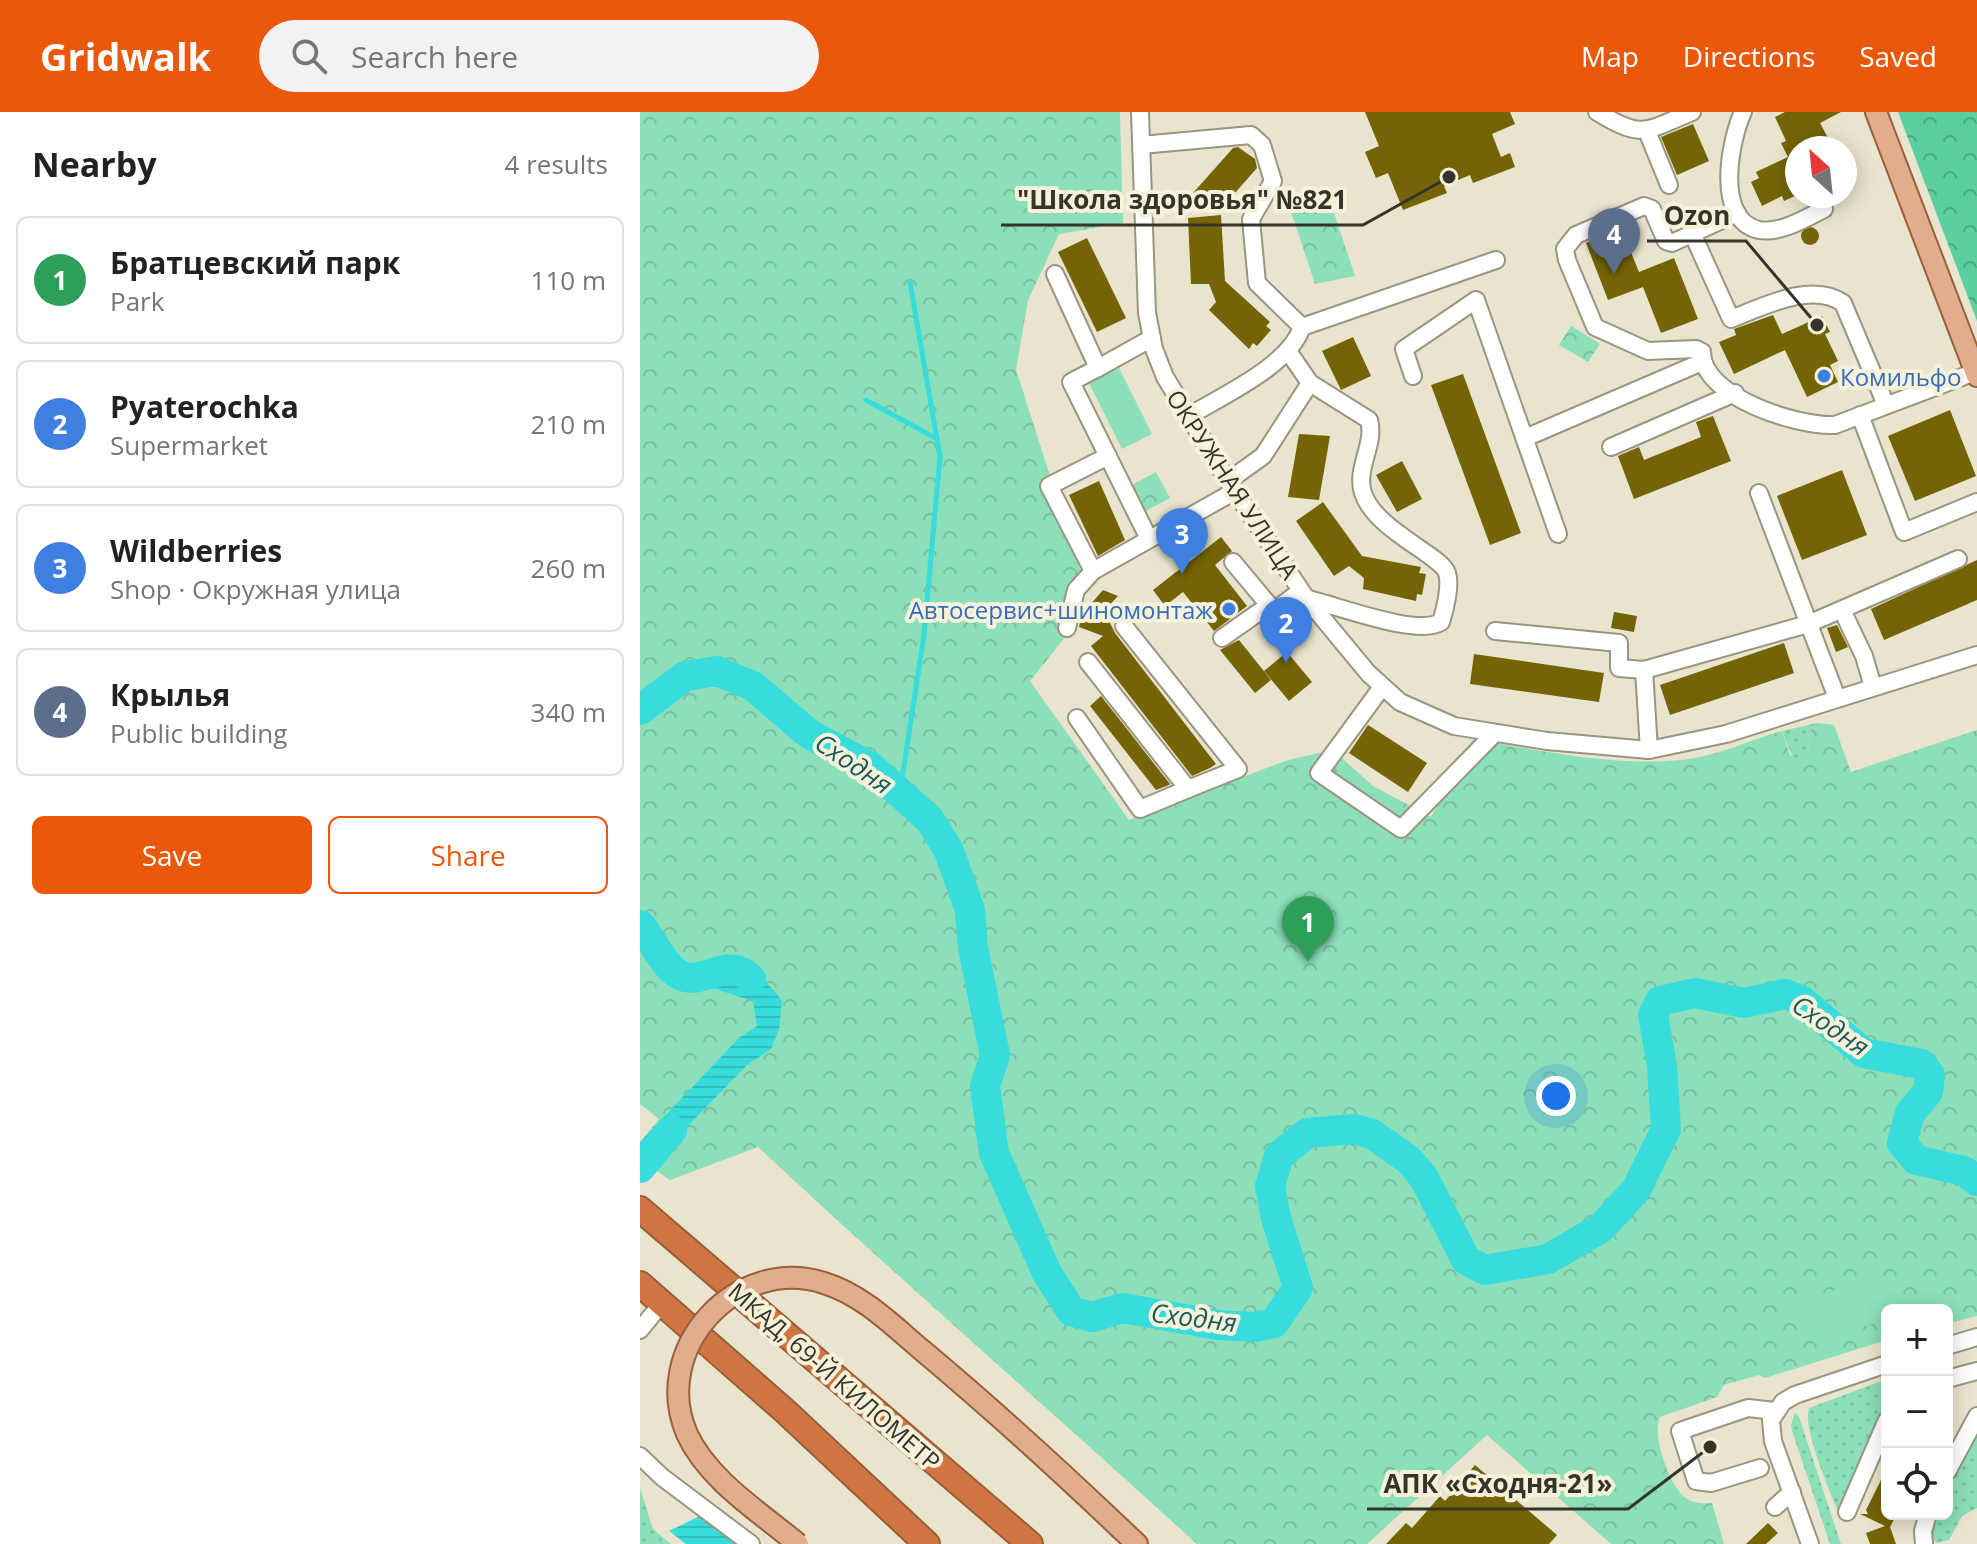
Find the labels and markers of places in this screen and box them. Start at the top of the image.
callout: "Школа здоровья" №821 [1001,175,1363,225]
callout: Ozon [1647,191,1746,241]
pin: 4 [1588,208,1640,274]
place label: Комильфо [1840,360,1961,393]
marker: Комильфо [1815,367,1833,385]
pin: 3 [1156,508,1208,574]
place label: Автосервис+шиномонтаж [909,593,1213,626]
pin: 2 [1260,597,1312,663]
marker: Автосервис+шиномонтаж [1220,600,1238,618]
pin: 1 [1282,896,1334,962]
callout: АПК «Сходня-21» [1367,1459,1628,1509]

